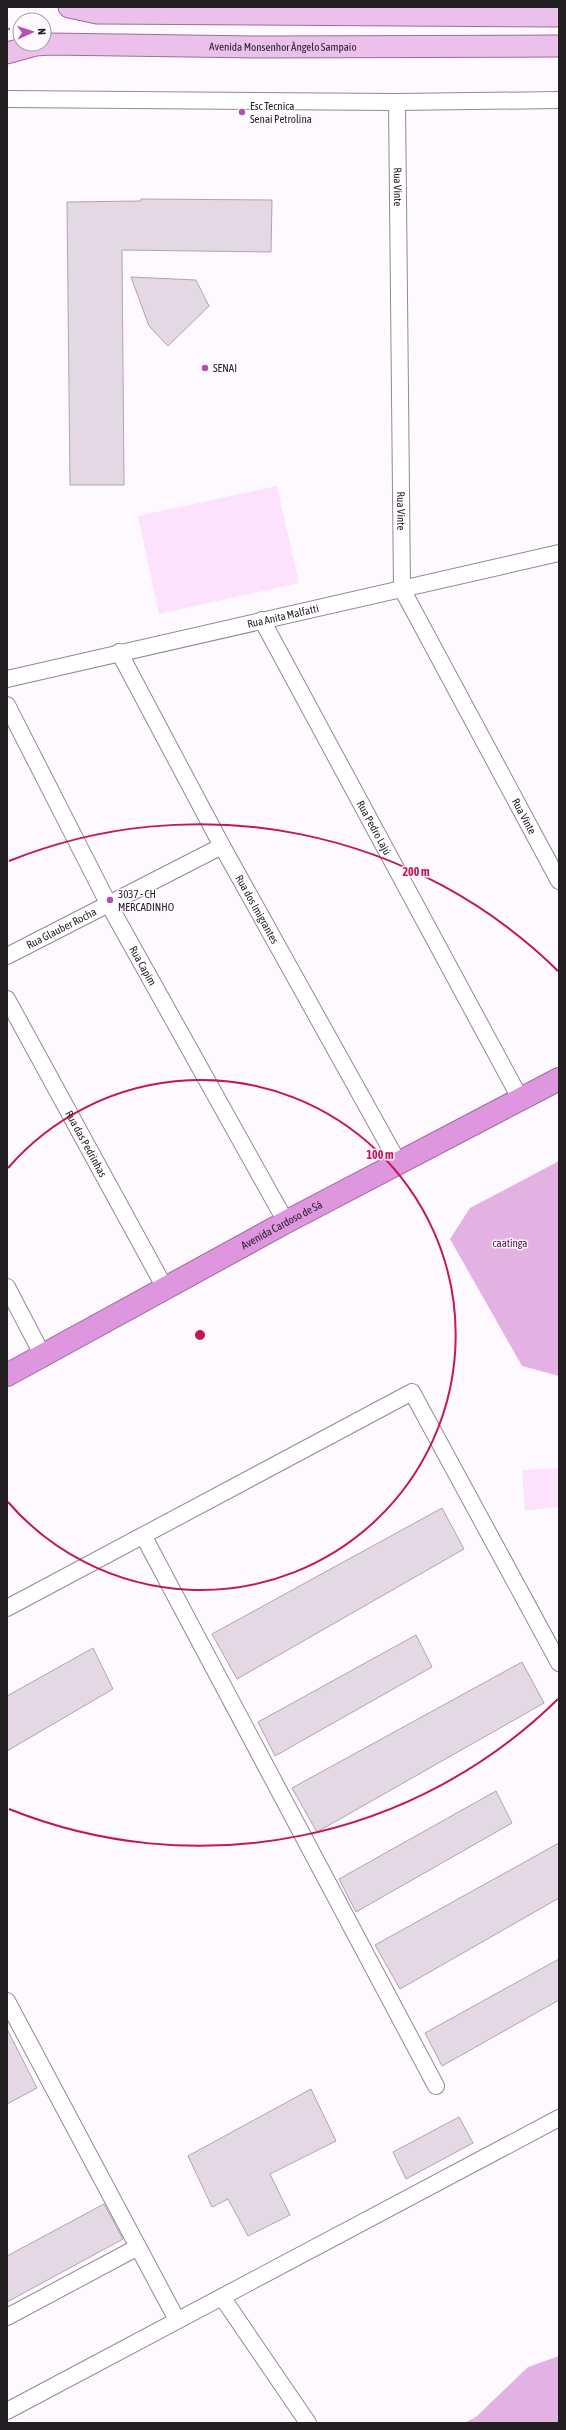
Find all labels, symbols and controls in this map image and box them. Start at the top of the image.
north arrow [12,12,52,52]
text: N [36,28,48,35]
street label: Avenida Monsenhor Ângelo Sampaio [209,40,357,53]
place label: Esc Tecnica Senai Petrolina [250,100,312,125]
marker: Esc Tecnica Senai Petrolina [237,107,247,117]
street label: Rua Vinte [392,168,404,206]
place label: SENAI [213,362,237,374]
marker: SENAI [200,363,210,373]
street label: Rua Vinte [395,492,407,530]
street label: Rua Anita Malfatti [246,602,320,630]
street label: Rua Vinte [510,796,539,836]
street label: Rua Pedro Lajú [355,798,394,857]
text: 200 m [402,865,430,879]
street label: Rua dos Imigrantes [233,873,281,946]
place label: 3037 - CH MERCADINHO [118,888,174,913]
marker: 3037 - CH MERCADINHO [105,895,115,905]
street label: Rua Glauber Rocha [24,905,98,951]
street label: Rua Capim [127,944,159,987]
street label: Rua das Pedrinhas [63,1108,109,1179]
text: 100 m [366,1148,394,1162]
street label: Avenida Cardoso de Sá [239,1198,324,1251]
park label: caatinga [493,1237,527,1249]
centre of rings [193,1328,207,1342]

